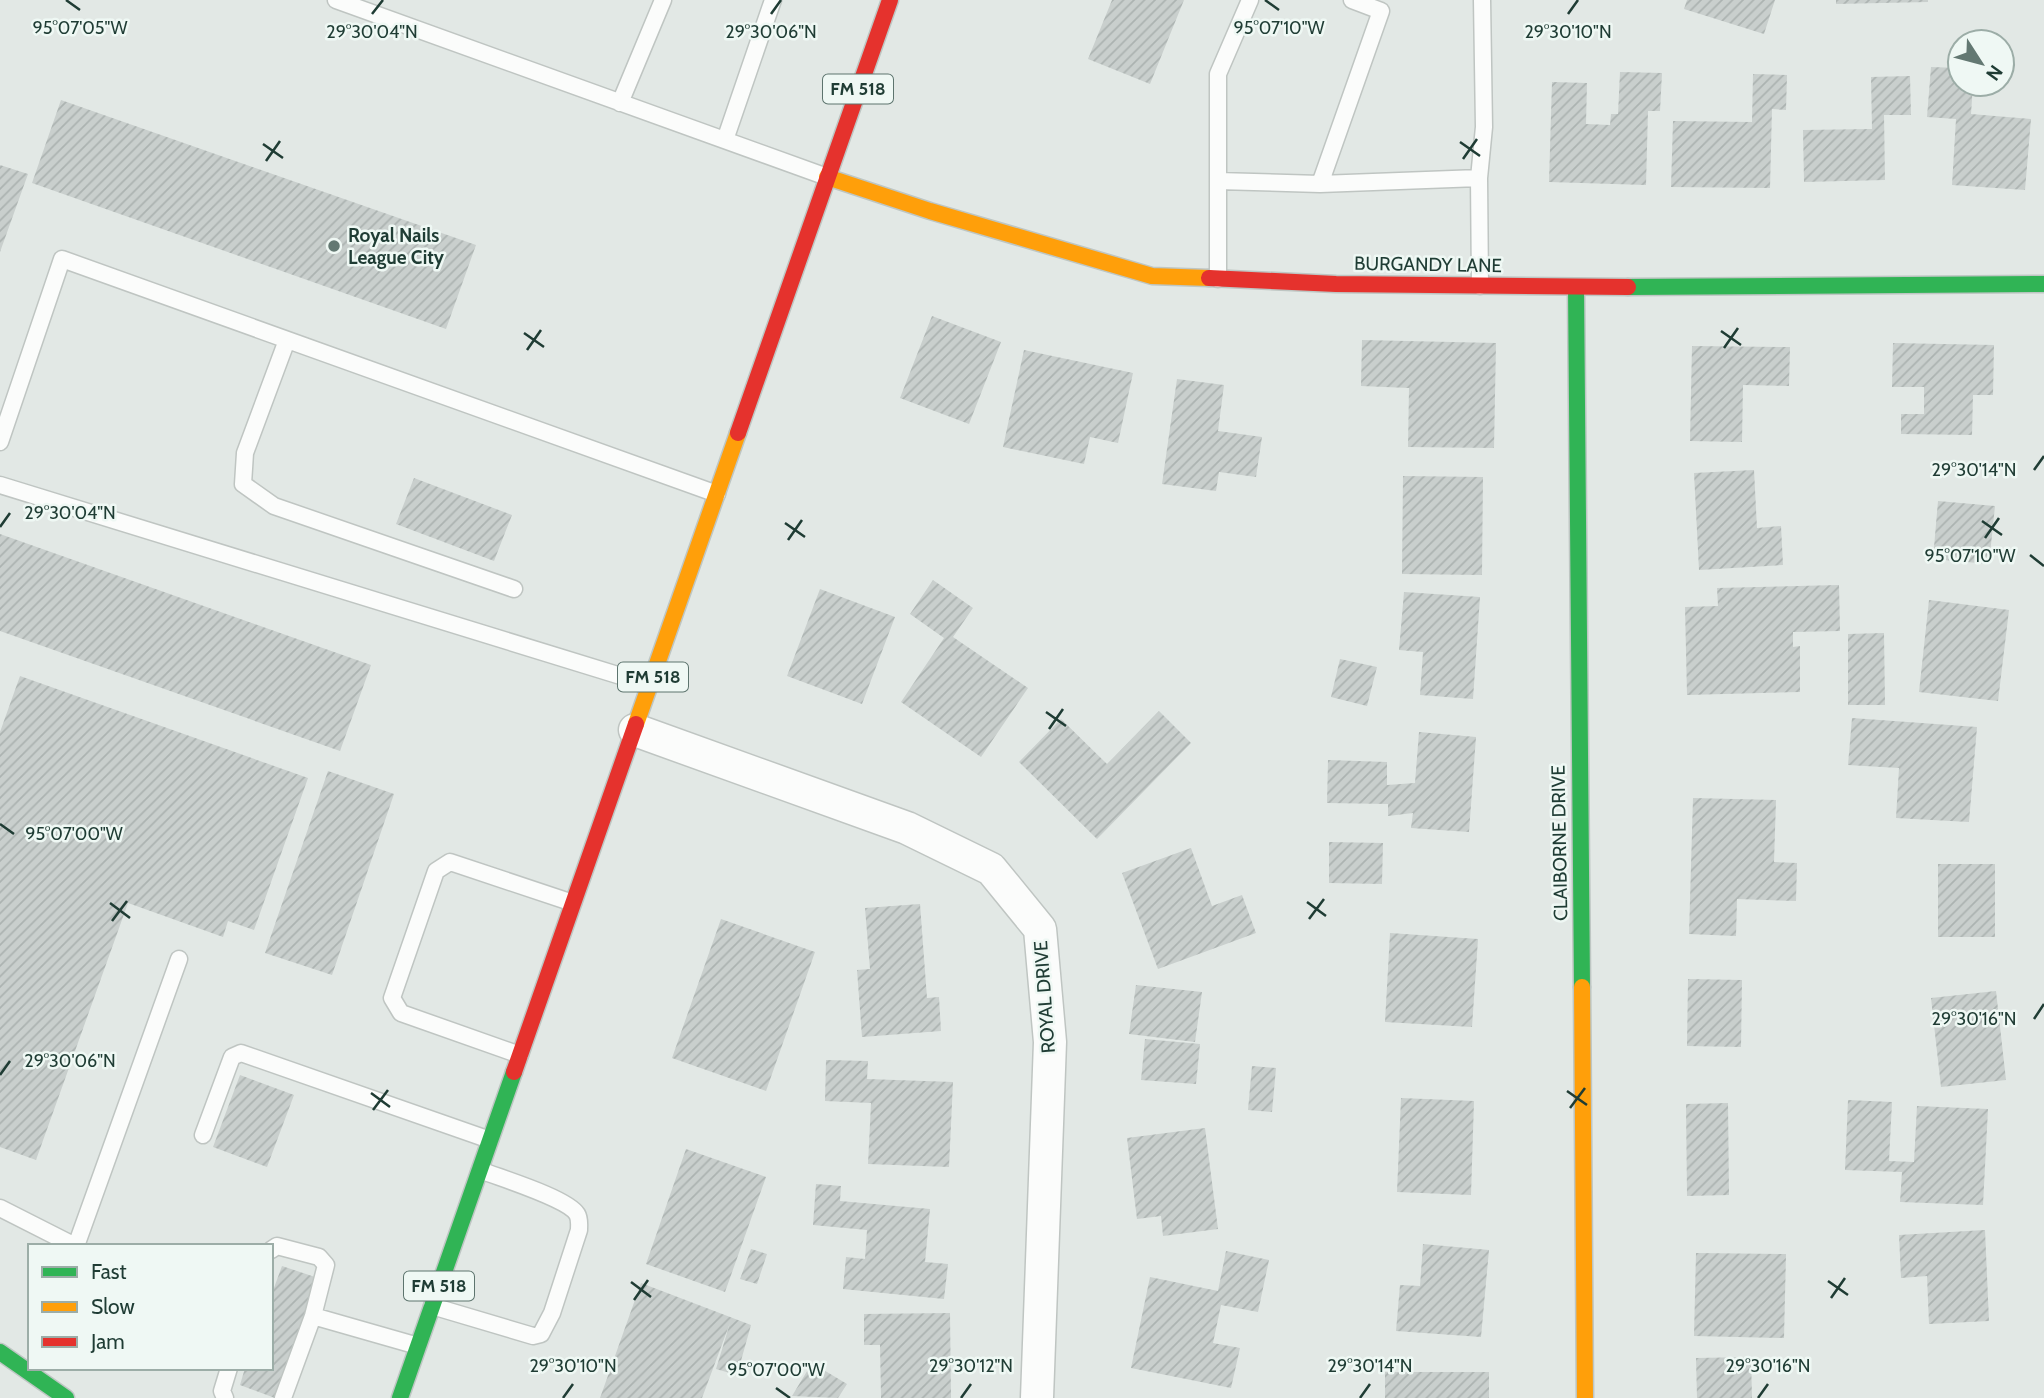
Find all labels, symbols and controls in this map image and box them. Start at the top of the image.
text: 95°07'05"W [33,17,127,39]
text: 95°07'10"W [1234,17,1324,39]
text: 29°30'04"N [326,21,418,43]
text: 29°30'06"N [725,21,817,43]
text: 29°30'10"N [1524,21,1612,43]
north arrow [1946,28,2016,98]
text: N [1981,61,2008,85]
road number: FM 518 [823,74,893,104]
place label: Royal Nails League City [348,224,445,269]
marker: Royal Nails League City [326,238,342,254]
street label: BURGANDY LANE [1354,252,1502,277]
text: 29°30'14"N [1932,459,2016,481]
text: 29°30'04"N [24,502,116,524]
text: 95°07'10"W [1925,545,2015,567]
road number: FM 518 [618,662,688,692]
street label: CLAIBORNE DRIVE [1547,765,1572,921]
text: 95°07'00"W [25,823,123,845]
street label: ROYAL DRIVE [1029,940,1060,1054]
text: 29°30'16"N [1932,1008,2016,1030]
text: 29°30'06"N [24,1050,116,1072]
legend [28,1244,273,1370]
text: Fast [91,1259,127,1284]
road number: FM 518 [404,1272,474,1301]
text: Slow [91,1294,135,1319]
text: Jam [90,1329,125,1354]
text: 29°30'10"N [529,1355,617,1377]
text: 29°30'12"N [929,1355,1013,1377]
text: 29°30'14"N [1328,1355,1412,1377]
text: 29°30'16"N [1726,1355,1810,1377]
text: 95°07'00"W [727,1359,825,1381]

